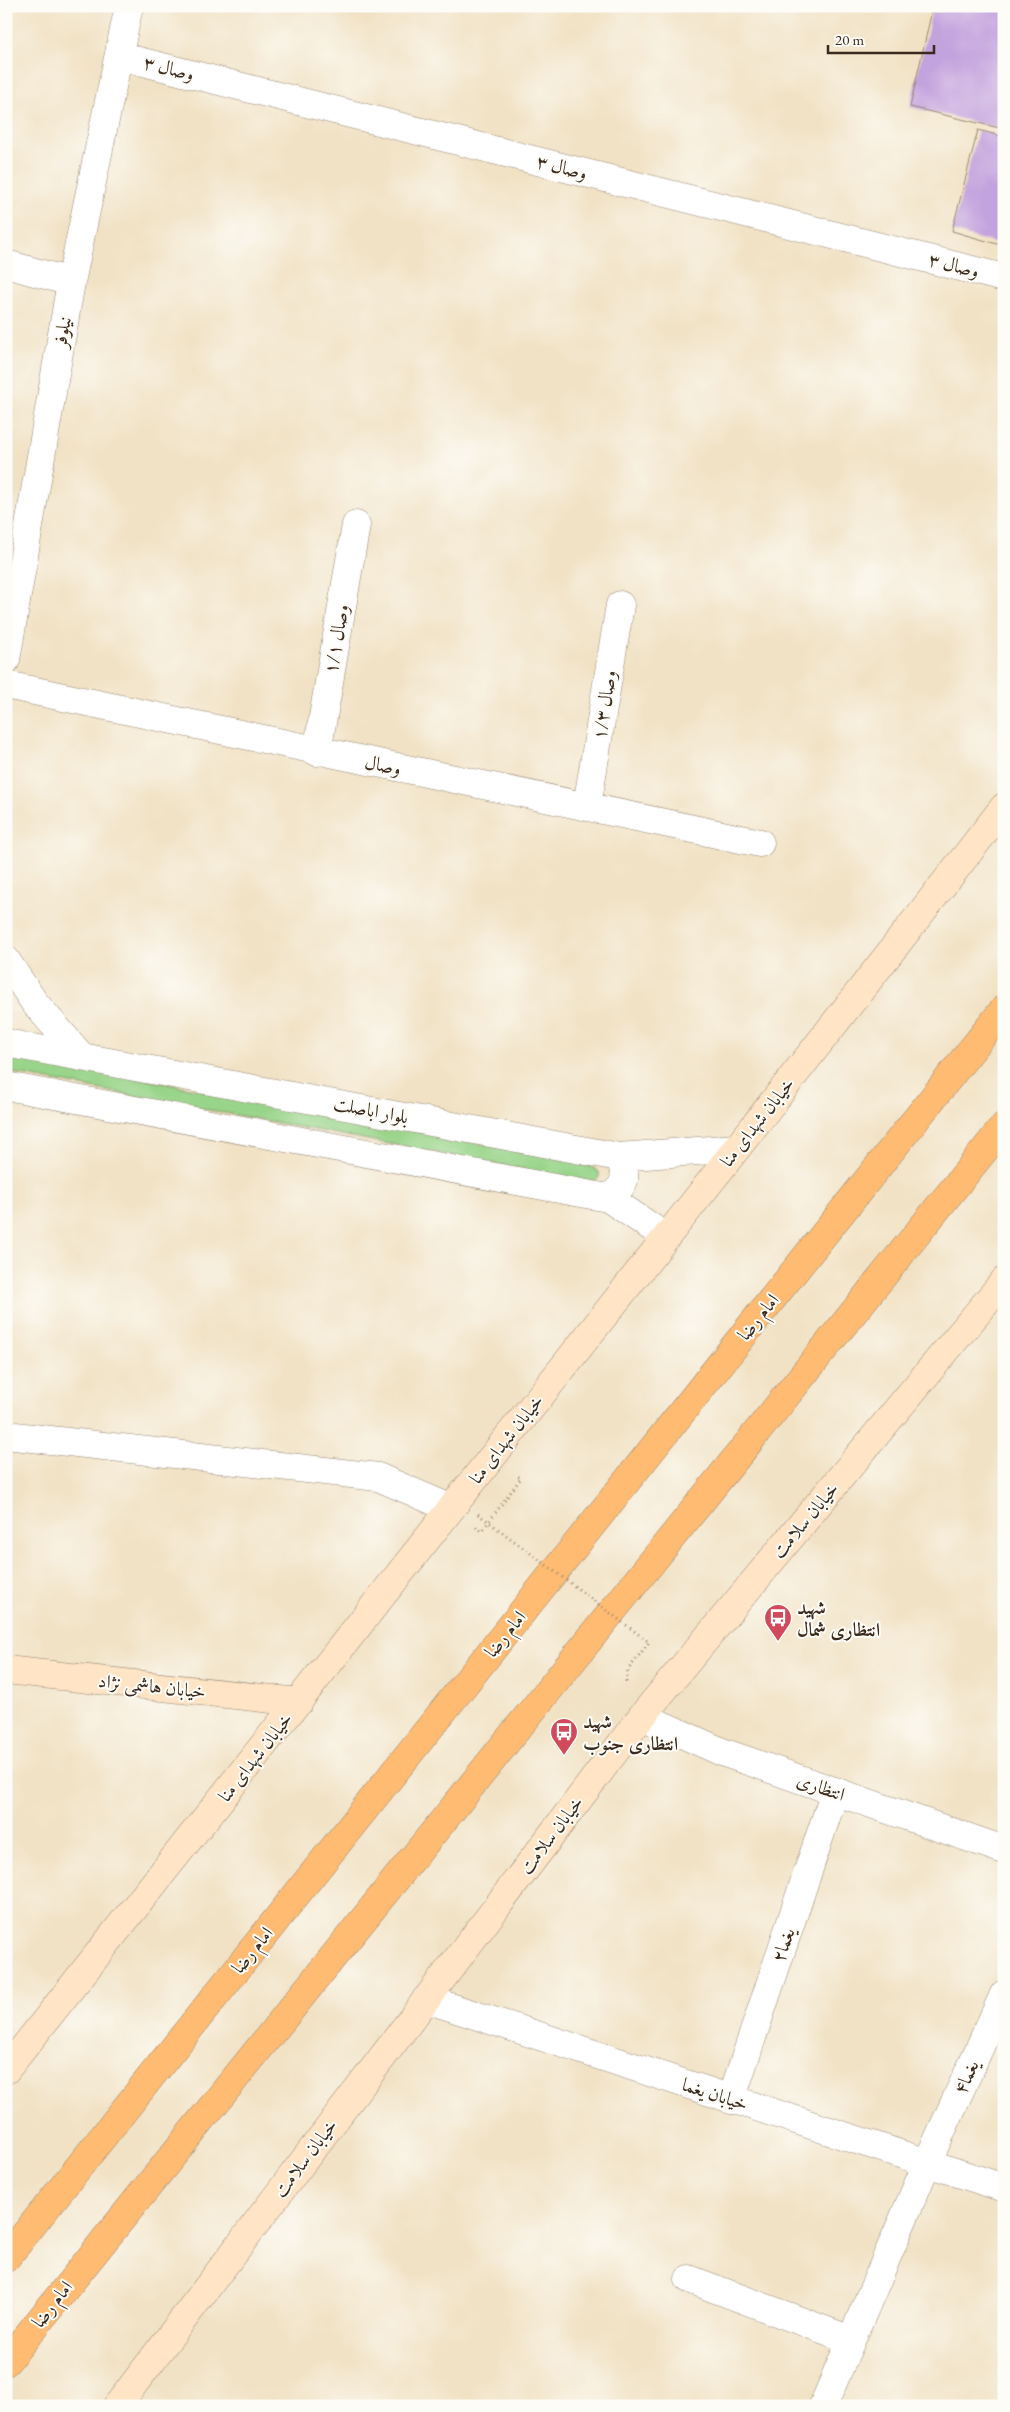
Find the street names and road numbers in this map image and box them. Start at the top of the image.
street label: وصال ۳ [141,50,197,86]
street label: وصال ۳ [534,149,590,185]
street label: وصال ۳ [926,247,982,283]
street label: نیلوفر [47,314,77,352]
street label: وصال ۱/۱ [318,602,354,676]
street label: وصال ۱/۳ [586,668,622,742]
street label: وصال [363,749,403,781]
street label: خیابان شهدای منا [714,1072,800,1172]
street label: بلوار اباصلت [331,1090,411,1130]
street label: امام رضا [731,1288,788,1348]
street label: خیابان شهدای منا [463,1389,549,1489]
street label: خیابان سلامت [766,1477,844,1563]
street label: امام رضا [478,1605,535,1665]
street label: خیابان هاشمی نژاد [97,1668,207,1705]
street label: خیابان شهدای منا [212,1707,298,1807]
street label: انتظاری [794,1767,848,1807]
street label: خیابان سلامت [513,1791,589,1879]
street label: امام رضا [225,1921,282,1981]
street label: یغما۲ [766,1923,801,1966]
street label: یغما۴ [947,2055,985,2098]
street label: خیابان یغما [679,2072,751,2116]
street label: خیابان سلامت [267,2114,343,2202]
street label: امام رضا [26,2275,81,2335]

